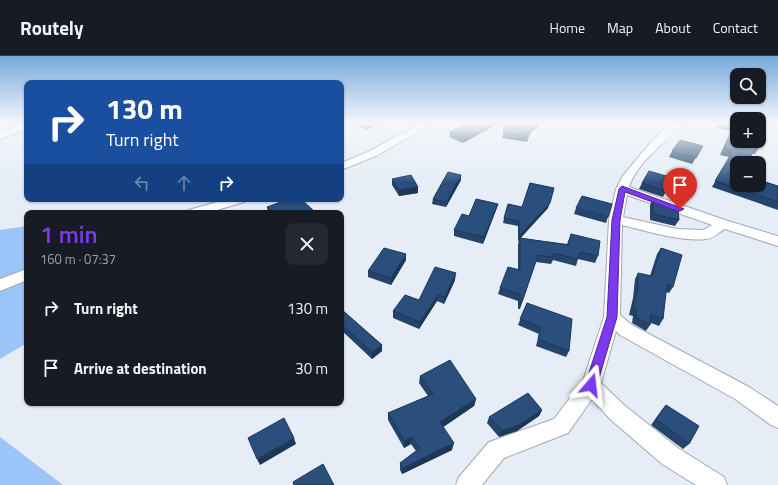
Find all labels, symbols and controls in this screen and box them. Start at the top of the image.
text: Routely [20,13,83,42]
text: Home [550,17,585,38]
text: Map [607,17,633,38]
text: About [655,17,691,38]
text: Contact [713,17,758,38]
map controls [730,68,766,192]
button: search [730,68,766,104]
text: 130 m [106,87,183,130]
icon: right [40,96,92,148]
button: + [730,112,766,148]
text: Turn right [106,126,179,153]
button: − [730,156,766,192]
pin [663,168,697,209]
icon: left [131,172,153,194]
icon: ahead [173,172,195,194]
icon: right [215,172,237,194]
icon: arrive [669,174,691,196]
text: 1 min [40,216,98,252]
button: close [286,223,328,265]
text: 160 m · 07:37 [40,249,116,269]
icon: right [40,297,62,319]
text: Turn right [74,297,138,320]
text: 130 m [287,297,328,320]
icon: arrive [40,357,62,379]
text: Arrive at destination [74,357,207,380]
text: 30 m [295,357,328,380]
position arrow [570,364,612,406]

